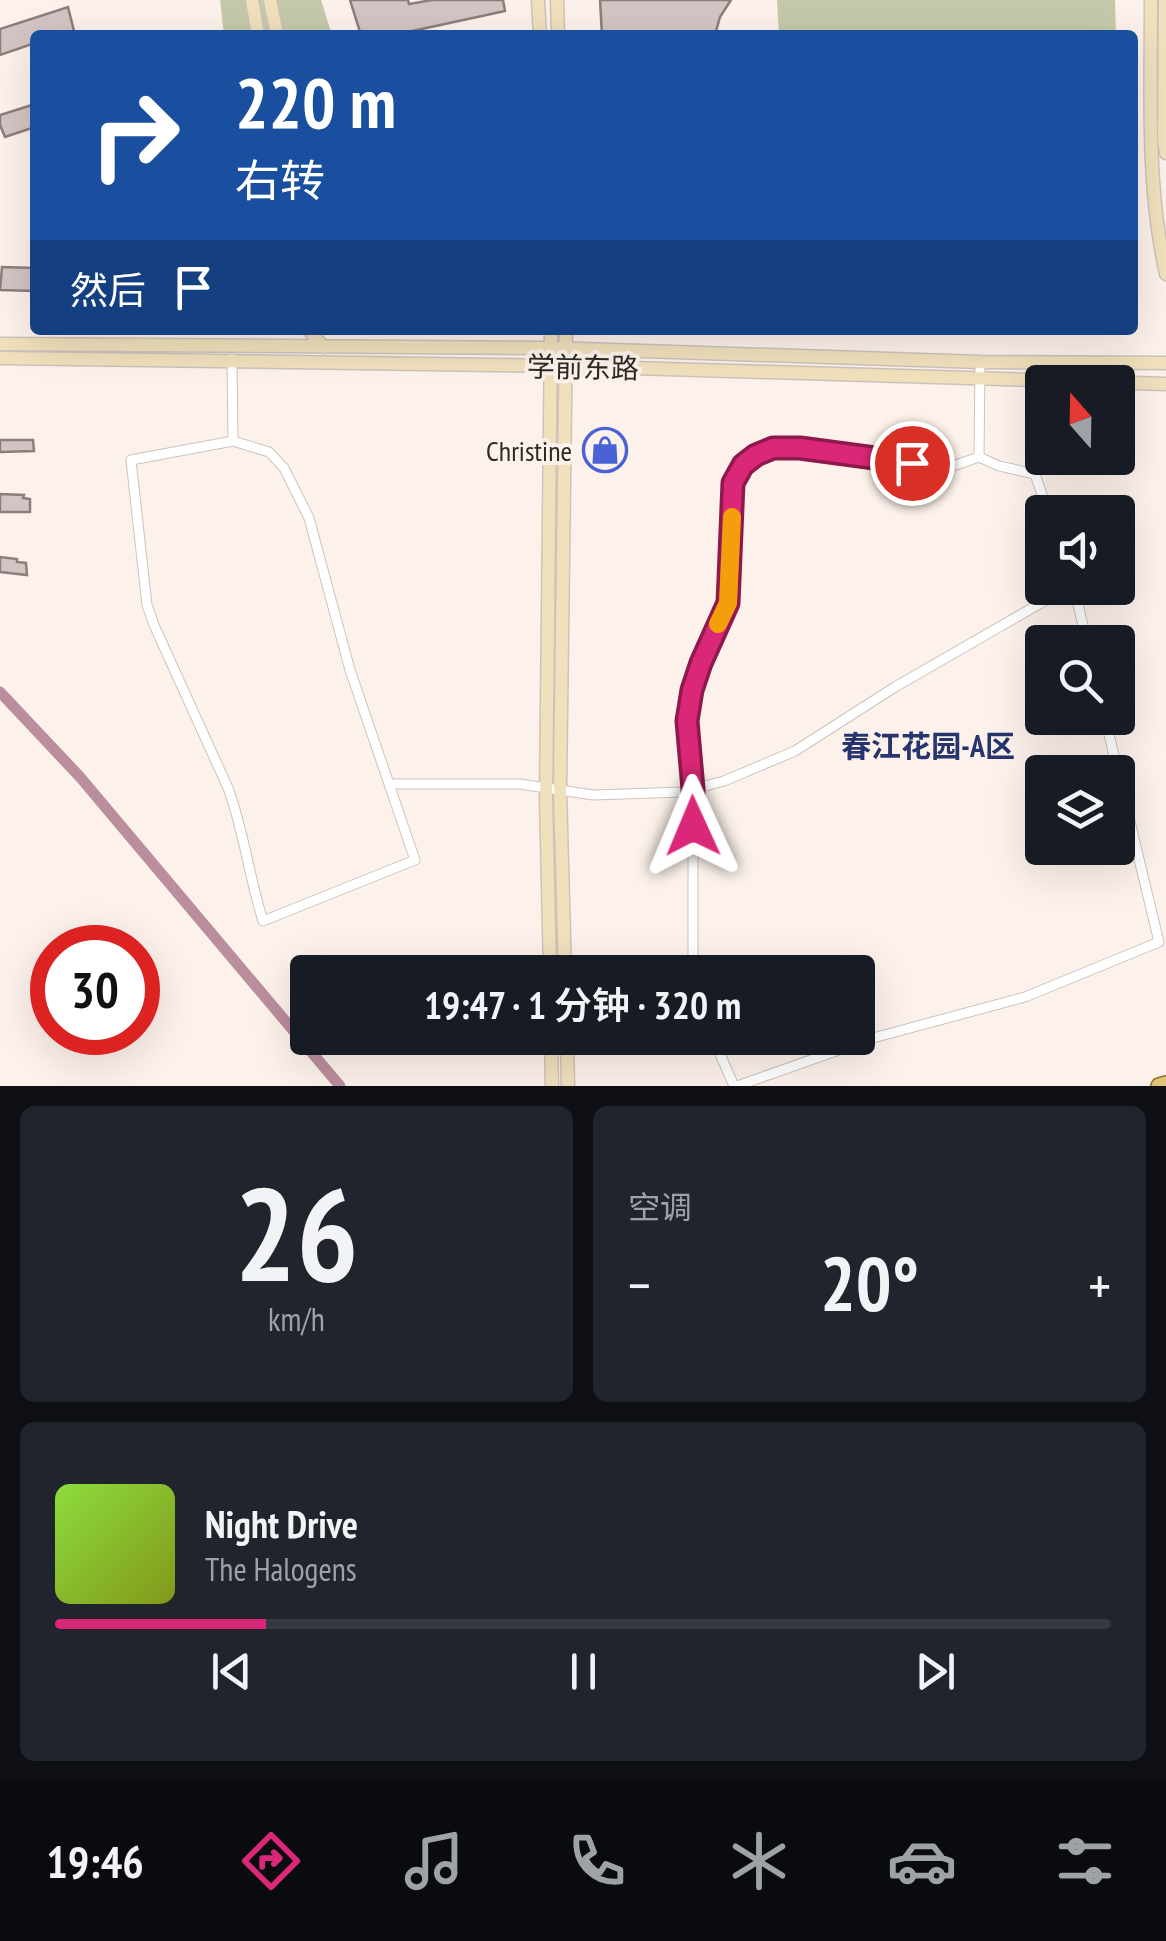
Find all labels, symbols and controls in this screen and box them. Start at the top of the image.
text: 220 m [235,57,396,147]
icon: right [70,70,200,200]
text: 右转 [235,151,325,209]
icon: arrive [166,260,221,315]
text: 然后 [70,265,146,314]
street label: 学前东路 [527,348,639,386]
north arrow [1025,365,1135,475]
map controls [1025,365,1135,865]
pin [870,421,955,506]
shop icon: Christine [582,427,628,473]
place label: Christine [486,432,572,469]
icon: arrive [885,436,940,491]
button: sound [1025,495,1135,605]
button: search [1025,625,1135,735]
district label: 春江花园-A区 [841,726,1015,765]
button: layers [1025,755,1135,865]
position arrow [641,774,745,878]
speed limit sign: 30 [30,925,160,1055]
text: 19:47 · 1 分钟 · 320 m [424,980,741,1029]
text: 26 [234,1149,359,1317]
text: 空调 [628,1186,692,1228]
text: 20° [820,1235,919,1332]
text: − [628,1249,651,1320]
text: + [1088,1249,1111,1320]
text: km/h [268,1298,325,1340]
text: Night Drive [205,1499,358,1548]
text: The Halogens [205,1548,357,1590]
icon: previous [204,1644,259,1699]
icon: pause [556,1644,611,1699]
icon: next [908,1644,963,1699]
icon: directions [236,1826,306,1896]
icon: music [399,1826,469,1896]
icon: phone [562,1826,632,1896]
icon: climate [724,1826,794,1896]
icon: car [887,1826,957,1896]
icon: filters [1050,1826,1120,1896]
text: 19:46 [46,1832,144,1890]

